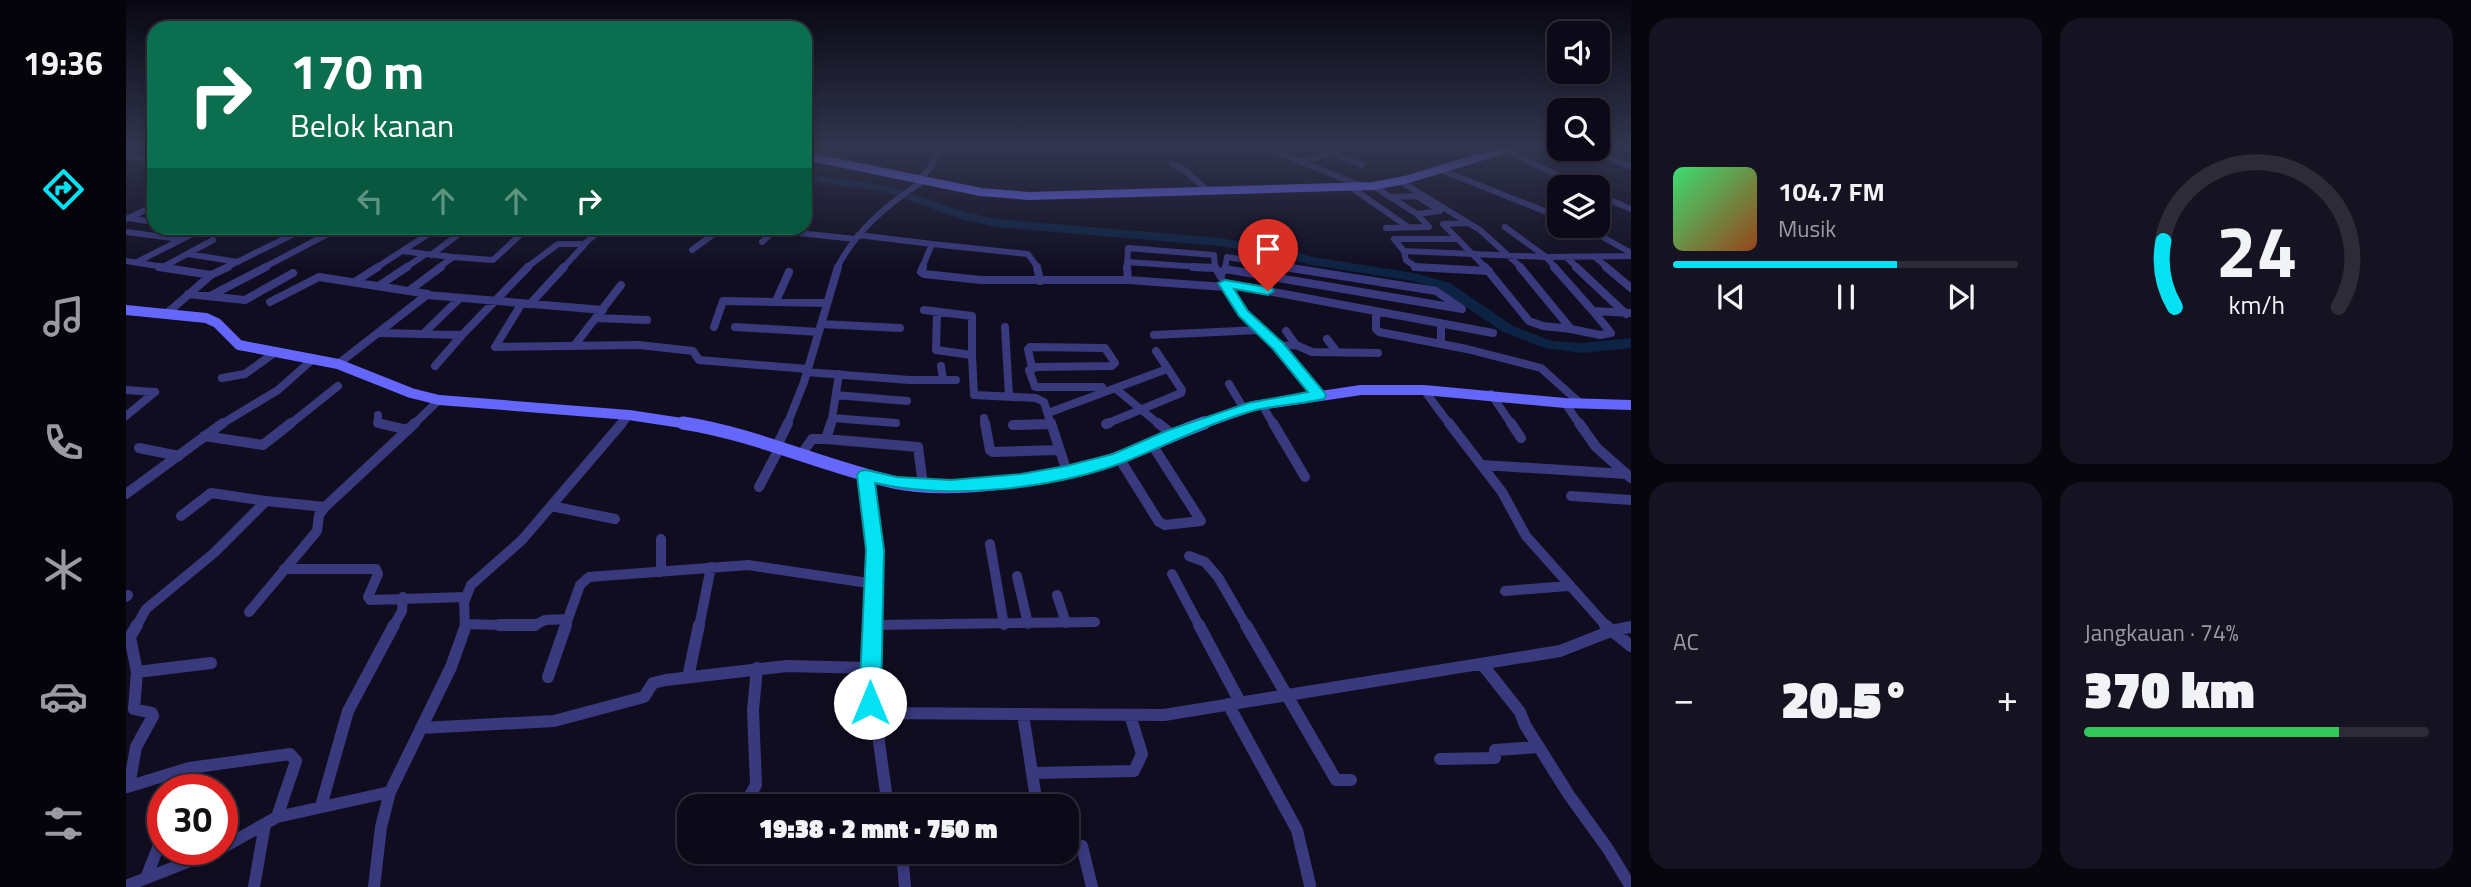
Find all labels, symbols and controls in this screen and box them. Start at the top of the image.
map controls [1547,21,1610,238]
button: sound [1547,21,1610,84]
text: 170 m [290,33,424,108]
text: 19:36 [23,39,103,87]
icon: right [175,49,266,140]
button: search [1547,98,1610,161]
text: Belok kanan [290,101,454,149]
icon: directions [39,165,88,214]
text: 104.7 FM [1778,172,1885,211]
button: layers [1547,175,1610,238]
icon: left [351,182,389,220]
icon: ahead [424,182,462,220]
icon: ahead [497,182,535,220]
icon: right [570,182,608,220]
text: 24 [2216,196,2297,306]
text: Musik [1778,211,1836,246]
pin [1238,219,1298,291]
icon: arrive [1249,230,1287,268]
icon: previous [1712,278,1750,316]
icon: pause [1827,278,1865,316]
icon: next [1942,278,1980,316]
text: km/h [2228,286,2285,324]
icon: music [39,292,88,341]
icon: phone [39,418,88,467]
icon: climate [39,545,88,594]
text: Jangkauan · 74% [2084,615,2239,650]
text: AC [1673,624,1699,659]
text: 370 km [2084,649,2255,728]
text: 20.5° [1781,659,1910,738]
position arrow [833,666,907,740]
text: − [1673,669,1694,727]
text: + [1997,669,2018,727]
icon: car [39,672,88,721]
speed limit sign: 30 [147,774,238,865]
icon: filters [39,799,88,848]
text: 19:38 · 2 mnt · 750 m [759,809,997,848]

